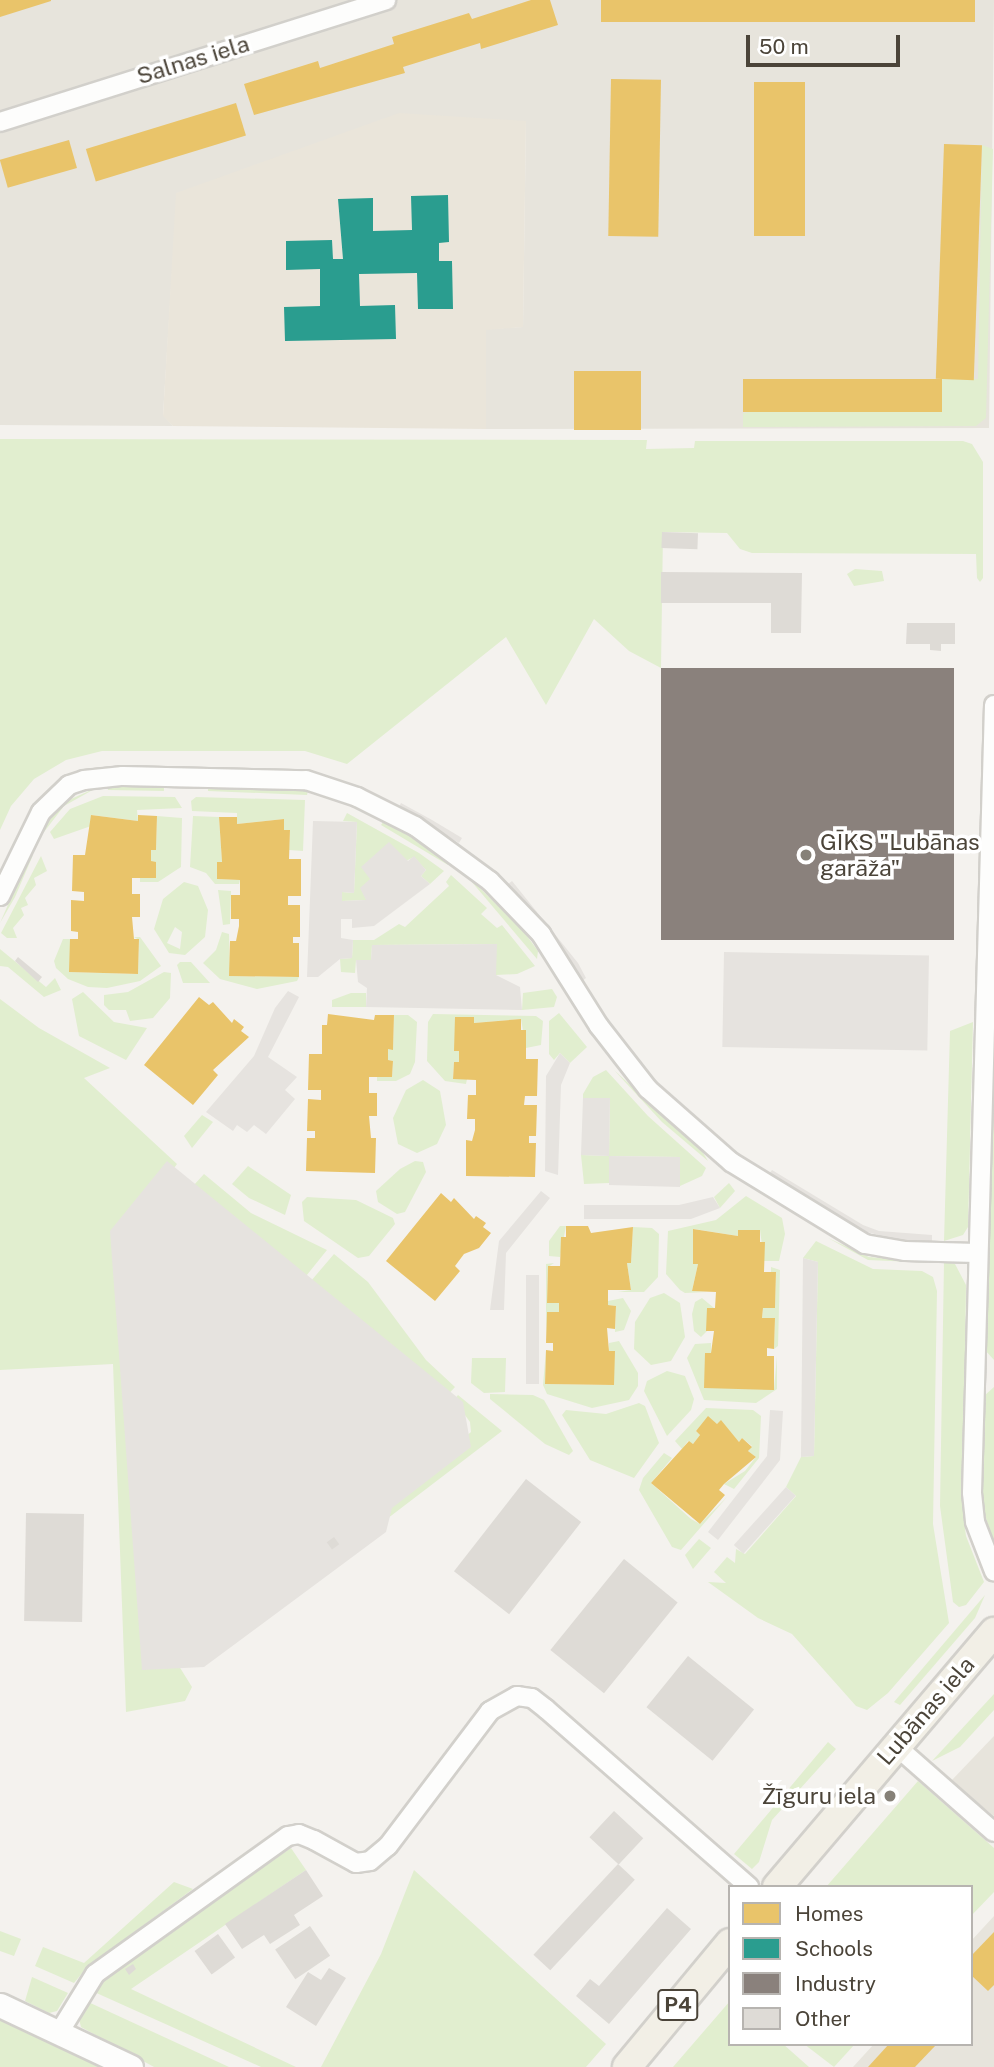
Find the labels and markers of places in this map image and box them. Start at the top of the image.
place label: GĪKS "Lubānas garāža" [820,828,980,882]
marker: GĪKS "Lubānas garāža" [798,847,814,863]
place label: Žīguru iela [762,1782,876,1810]
marker: Žīguru iela [882,1788,898,1804]

